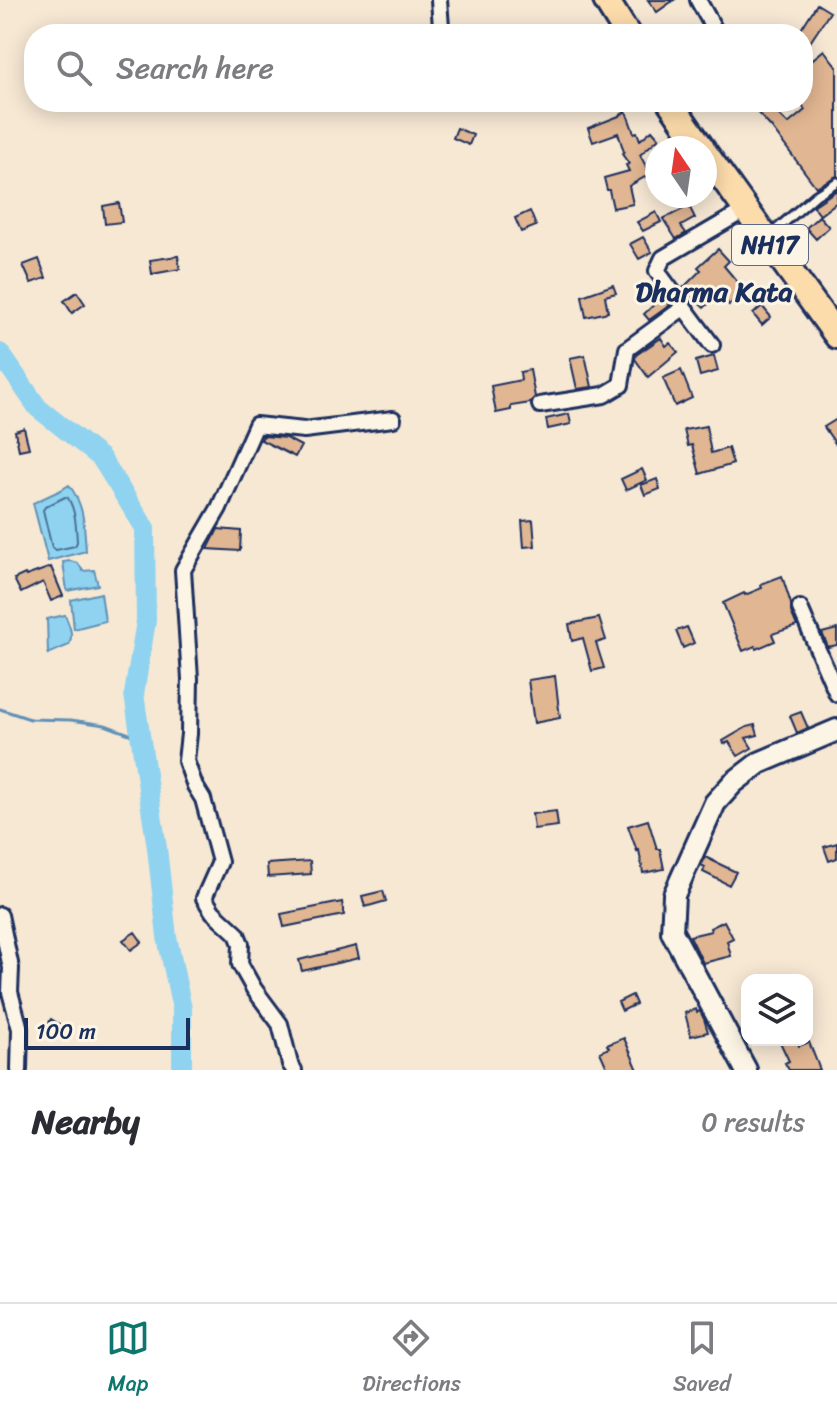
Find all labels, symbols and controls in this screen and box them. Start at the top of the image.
search box [24,24,813,112]
text: Search here [116,41,274,95]
icon: search [52,46,96,90]
north arrow [645,136,717,208]
road number: NH17 [732,225,808,265]
district label: Dharma Kata [635,267,793,316]
map controls [741,974,813,1046]
button: layers [741,974,813,1046]
text: 100 m [36,1012,96,1051]
scale bar [24,1014,190,1050]
text: Nearby [32,1092,140,1152]
text: 0 results [701,1099,805,1145]
tab: Map [106,1316,150,1403]
tab: Directions [362,1316,461,1403]
tab: Saved [673,1316,731,1403]

